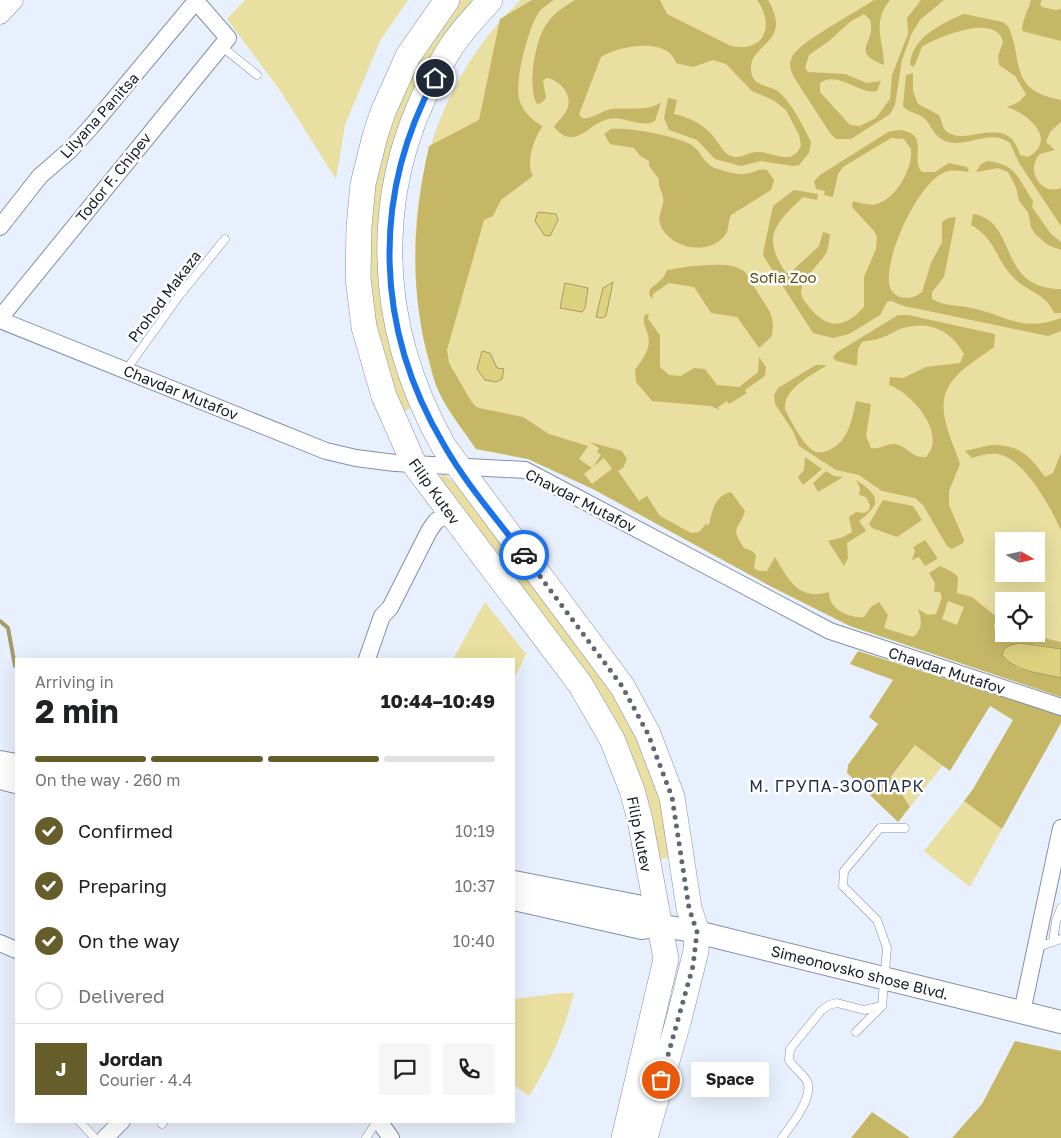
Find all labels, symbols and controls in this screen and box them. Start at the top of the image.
pin [414,57,456,99]
icon: home [421,64,449,92]
street label: Lilyana Panitsa [56,69,142,161]
street label: Todor F. Chipev [72,128,155,225]
street label: Prohod Makaza [124,247,204,345]
park label: Sofia Zoo [750,268,816,286]
street label: Chavdar Mutafov [121,361,241,423]
street label: Filip Kutev [406,454,465,528]
street label: Chavdar Mutafov [523,464,640,536]
courier [499,530,549,580]
north arrow [995,532,1045,582]
map controls [995,532,1045,642]
icon: car [510,541,538,569]
button: locate [995,592,1045,642]
street label: Chavdar Mutafov [886,643,1008,698]
text: Arriving in [35,672,114,692]
text: 10:44–10:49 [381,689,495,712]
text: 2 min [35,692,119,730]
text: On the way · 260 m [35,770,180,790]
district label: М. ГРУПА-ЗООПАРК [749,776,925,796]
street label: Filip Kutev [624,795,656,874]
icon: check [35,817,63,845]
text: Confirmed [78,819,173,842]
text: 10:19 [455,821,495,841]
icon: check [35,872,63,900]
text: Preparing [78,874,167,897]
text: 10:37 [455,876,495,896]
icon: check [35,927,63,955]
text: On the way [78,929,180,952]
text: 10:40 [453,931,495,951]
street label: Simeonovsko shose Blvd. [769,941,951,1003]
text: Delivered [78,984,165,1007]
button: chat [379,1043,431,1095]
button: phone [443,1043,495,1095]
text: Jordan [99,1047,163,1070]
text: J [56,1057,66,1080]
pin [640,1059,682,1101]
callout: Space [691,1062,768,1098]
icon: bag [647,1066,675,1094]
text: Space [706,1069,754,1089]
text: Courier · 4.4 [99,1070,192,1090]

